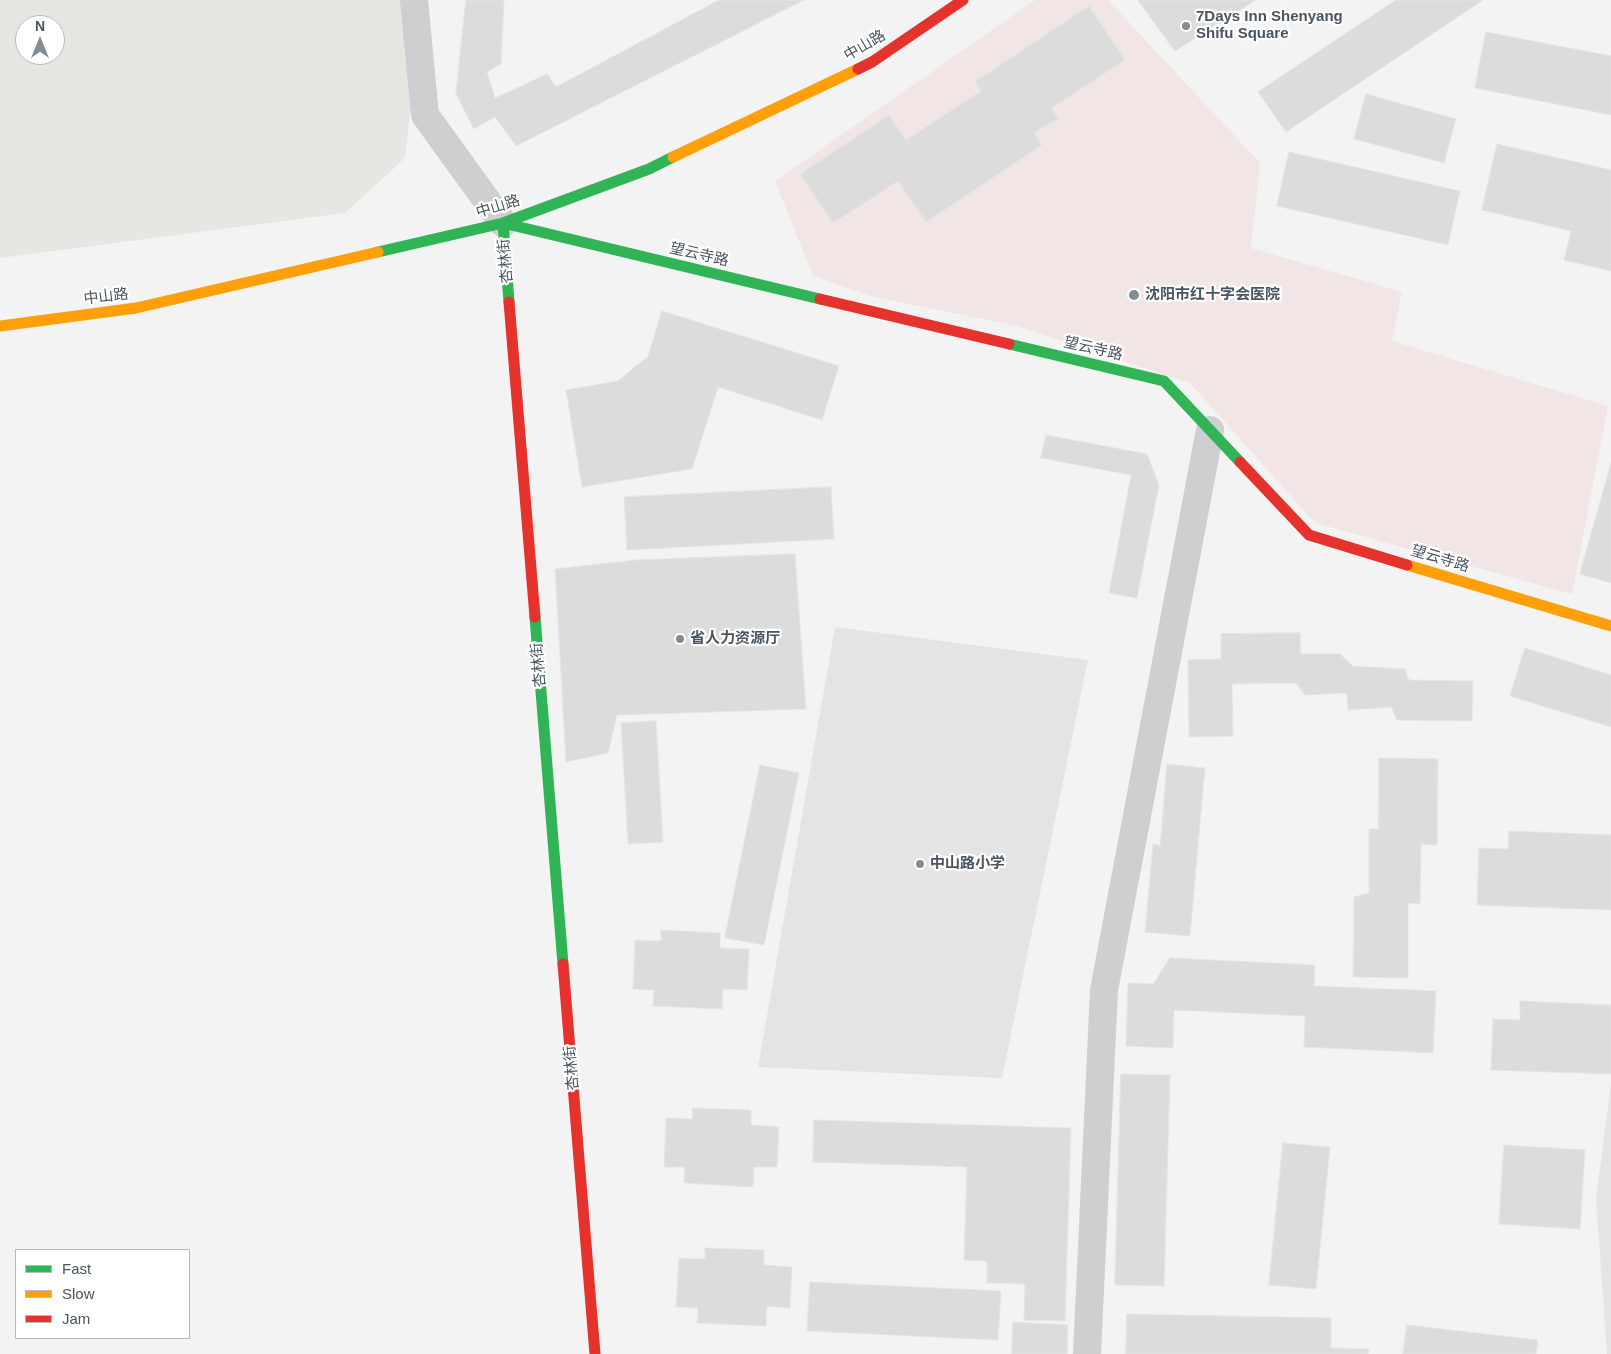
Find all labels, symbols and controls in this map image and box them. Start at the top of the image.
place label: 7Days Inn Shenyang Shifu Square [1196,8,1343,43]
north arrow [15,15,65,65]
text: N [35,18,45,34]
marker: 7Days Inn Shenyang Shifu Square [1180,20,1192,32]
street label: 中山路 [841,27,889,65]
street label: 中山路 [474,192,522,222]
street label: 杏林街 [495,238,517,284]
street label: 望云寺路 [668,239,730,271]
street label: 中山路 [83,285,129,309]
place label: 沈阳市红十字会医院 [1145,286,1280,304]
marker: 沈阳市红十字会医院 [1127,288,1141,302]
street label: 望云寺路 [1062,333,1124,365]
street label: 望云寺路 [1409,542,1471,576]
place label: 省人力资源厅 [690,630,780,648]
marker: 省人力资源厅 [674,633,686,645]
street label: 杏林街 [528,642,550,688]
place label: 中山路小学 [930,855,1005,873]
marker: 中山路小学 [914,858,926,870]
street label: 杏林街 [561,1045,583,1091]
legend [15,1249,190,1339]
text: Fast [62,1260,91,1277]
text: Slow [62,1285,95,1302]
text: Jam [62,1310,90,1327]

